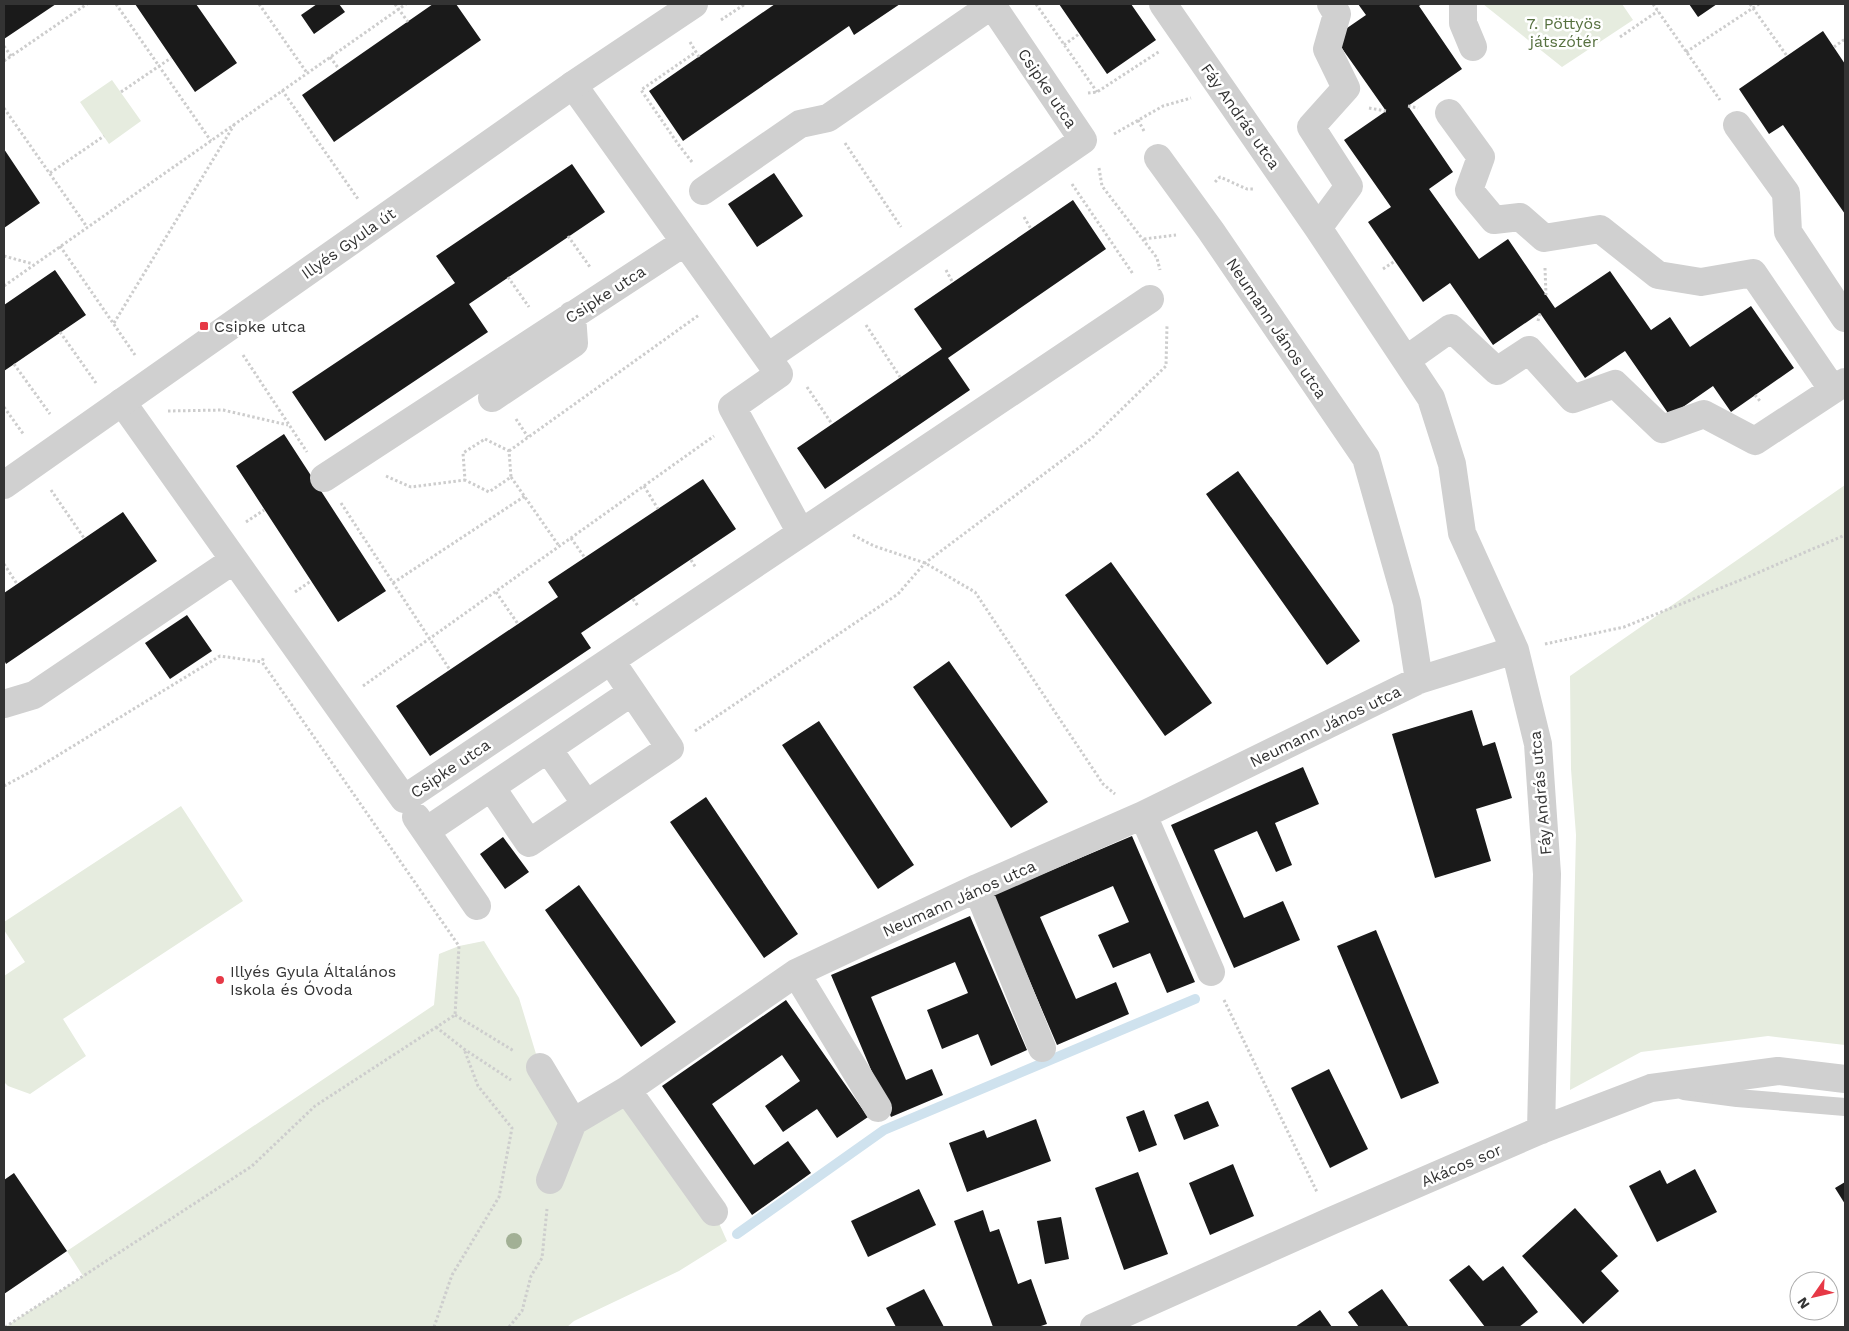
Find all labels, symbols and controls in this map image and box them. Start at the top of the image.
park label: 7. Pöttyös játszótér [1527,14,1601,51]
street label: Csipke utca [1014,45,1081,132]
street label: Fáy András utca [1197,60,1284,173]
street label: Illyés Gyula út [298,204,399,283]
street label: Neumann János utca [1222,254,1331,402]
street label: Csipke utca [562,261,649,327]
place label: Csipke utca [214,317,306,336]
marker: Csipke utca [198,320,210,332]
street label: Neumann János utca [1247,682,1404,771]
street label: Fáy András utca [1526,730,1555,856]
street label: Csipke utca [407,735,494,802]
street label: Neumann János utca [880,856,1039,941]
place label: Illyés Gyula Általános Iskola és Óvoda [230,962,396,999]
marker: Illyés Gyula Általános Iskola és Óvoda [214,974,226,986]
street label: Akácos sor [1418,1140,1505,1191]
north arrow [1789,1271,1839,1321]
text: N [1794,1294,1813,1312]

